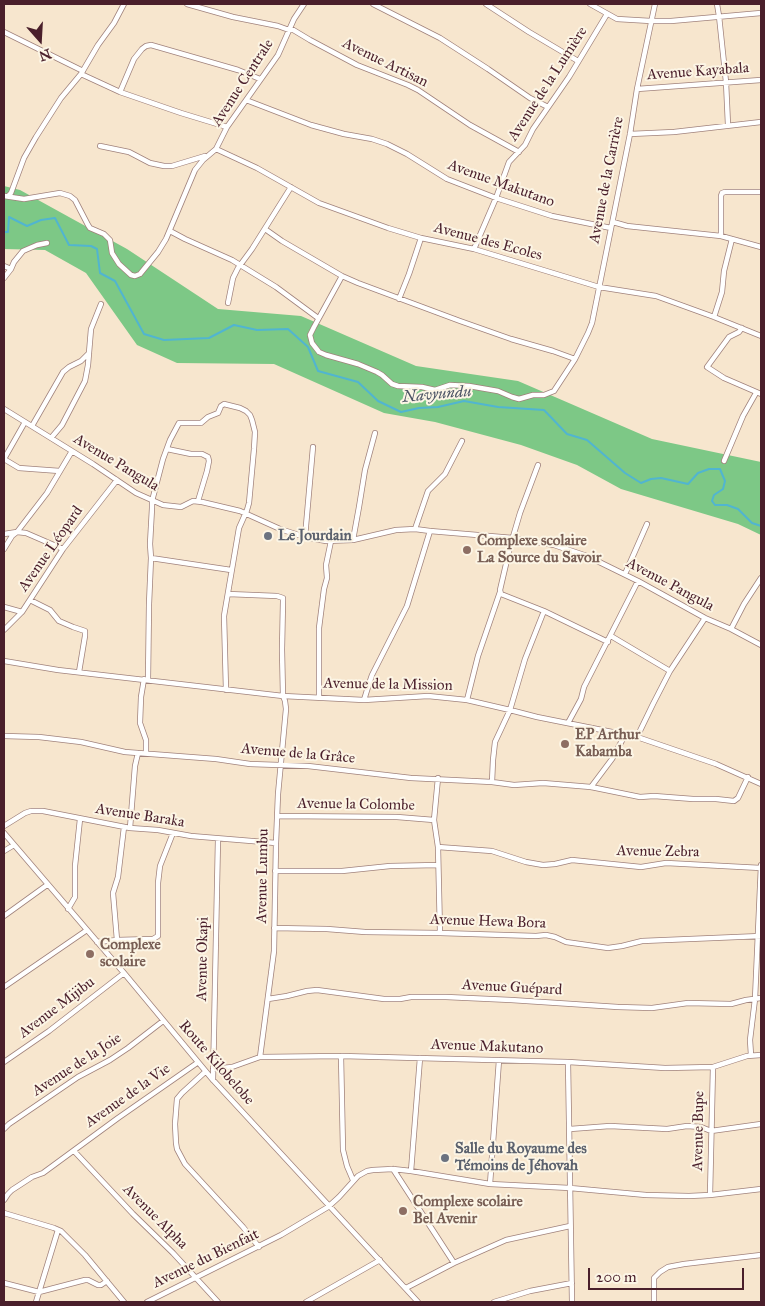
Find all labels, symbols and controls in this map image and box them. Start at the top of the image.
north arrow [15,15,65,65]
street label: Avenue de la Lumière [504,23,592,145]
street label: Avenue Artisan [339,34,431,92]
street label: Avenue Centrale [208,36,278,130]
text: N [37,45,53,65]
street label: Avenue Kayabala [646,59,750,85]
street label: Avenue de la Carrière [586,115,628,245]
street label: Avenue Makutano [445,156,557,212]
street label: Avenue des Ecoles [432,219,544,265]
water label: Navyundu [402,382,472,408]
street label: Avenue Pangula [70,430,162,496]
street label: Avenue Léopard [15,503,87,595]
place label: Le Jourdain [278,527,352,545]
marker: Le Jourdain [262,530,274,542]
place label: Complexe scolaire La Source du Savoir [477,532,601,567]
marker: Complexe scolaire La Source du Savoir [461,544,473,556]
street label: Avenue Pangula [623,554,717,616]
street label: Avenue de la Mission [323,675,453,695]
place label: EP Arthur Kabamba [575,726,640,761]
marker: EP Arthur Kabamba [559,738,571,750]
street label: Avenue de la Grâce [240,740,356,768]
street label: Avenue la Colombe [297,795,415,815]
street label: Avenue Baraka [94,800,186,832]
street label: Avenue Lumbu [253,828,273,924]
street label: Avenue Zebra [616,842,700,862]
street label: Avenue Hewa Bora [430,911,546,933]
street label: Avenue Okapi [193,917,213,1001]
place label: Complexe scolaire [100,936,161,971]
marker: Complexe scolaire [84,948,96,960]
street label: Avenue Mijibu [15,973,99,1043]
street label: Avenue Guépard [461,976,563,1000]
street label: Route Kilobelobe [174,1017,258,1109]
street label: Avenue de la Joie [29,1030,125,1100]
street label: Avenue Makutano [430,1036,544,1058]
street label: Avenue de la Vie [82,1060,174,1132]
street label: Avenue Bupe [689,1091,709,1171]
place label: Salle du Royaume des Témoins de Jéhovah [455,1140,587,1175]
marker: Salle du Royaume des Témoins de Jéhovah [439,1152,451,1164]
street label: Avenue Alpha [119,1181,191,1253]
place label: Complexe scolaire Bel Avenir [413,1193,523,1228]
marker: Complexe scolaire Bel Avenir [397,1205,409,1217]
street label: Avenue du Bienfait [150,1225,262,1293]
scale bar [590,1258,746,1290]
text: 200 m [596,1268,637,1286]

